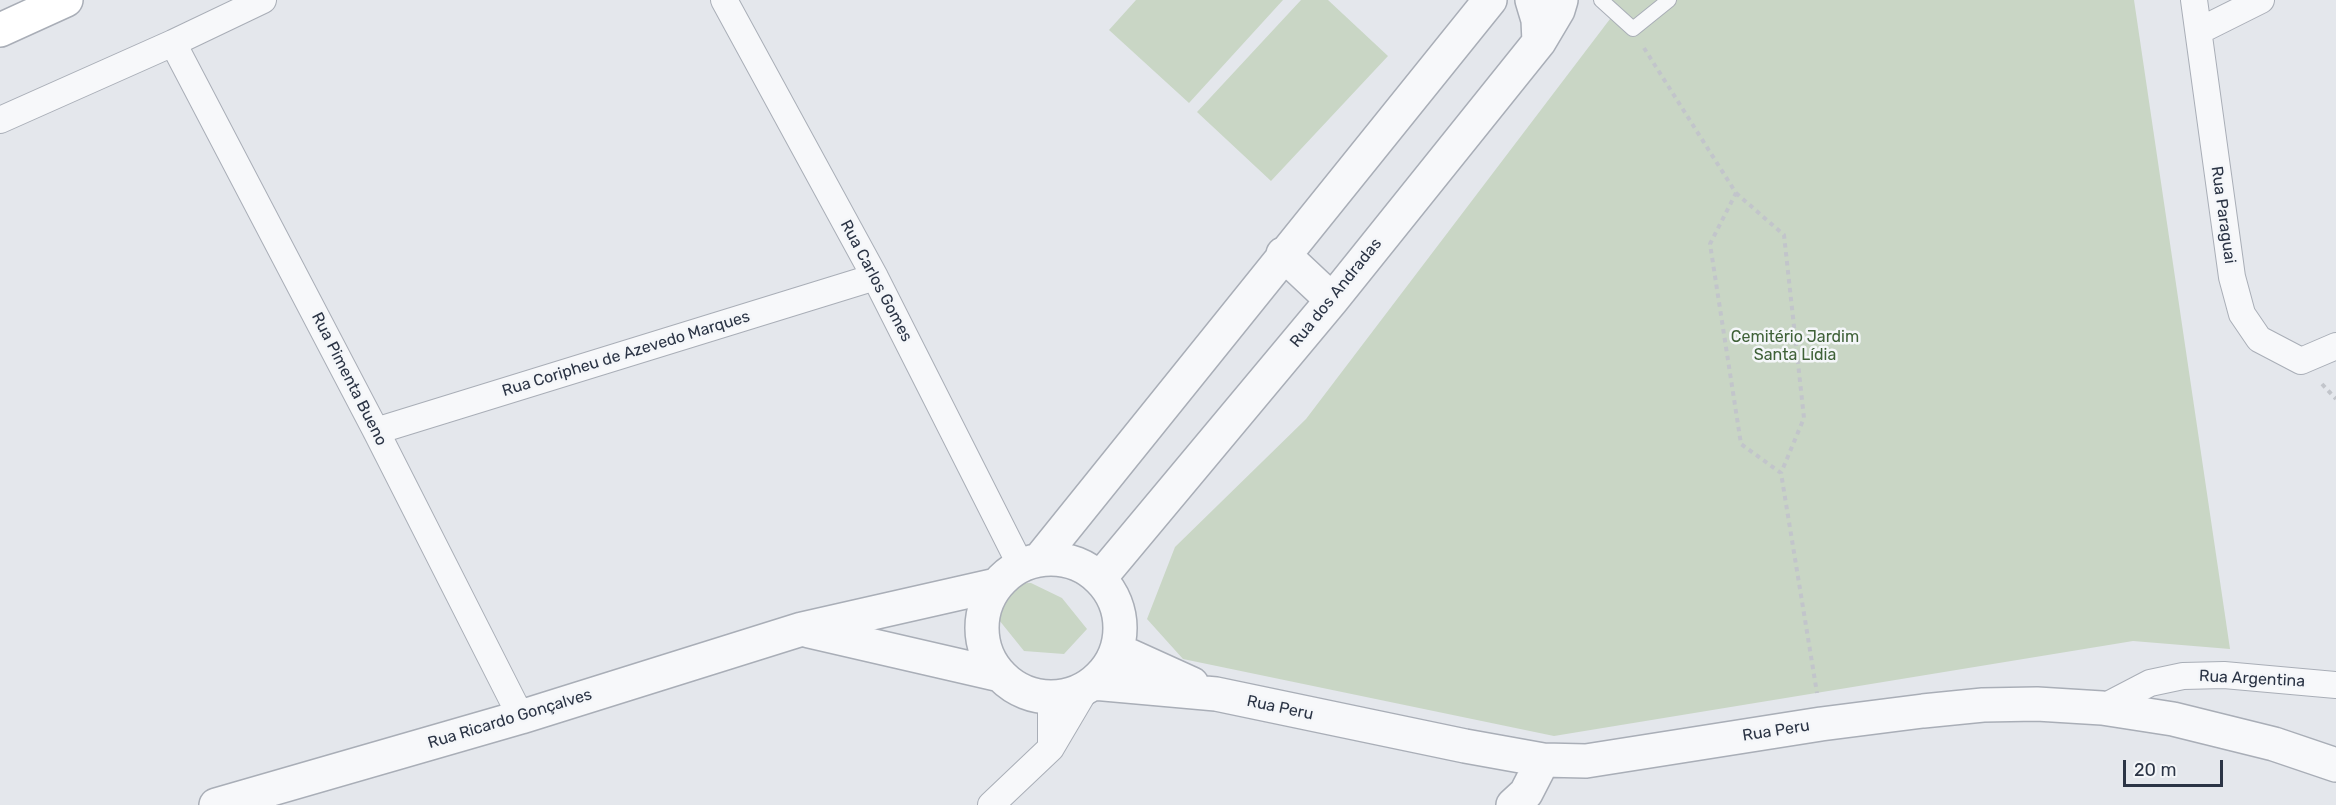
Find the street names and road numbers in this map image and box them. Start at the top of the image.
street label: Rua Paraguai [2207,165,2239,265]
street label: Rua Carlos Gomes [836,217,916,345]
street label: Rua dos Andradas [1286,235,1386,351]
street label: Rua Coripheu de Azevedo Marques [500,307,752,401]
street label: Rua Pimenta Bueno [307,309,391,449]
street label: Rua Argentina [2198,667,2306,691]
street label: Rua Ricardo Gonçalves [426,685,594,753]
street label: Rua Peru [1245,692,1315,724]
street label: Rua Peru [1741,716,1811,746]

